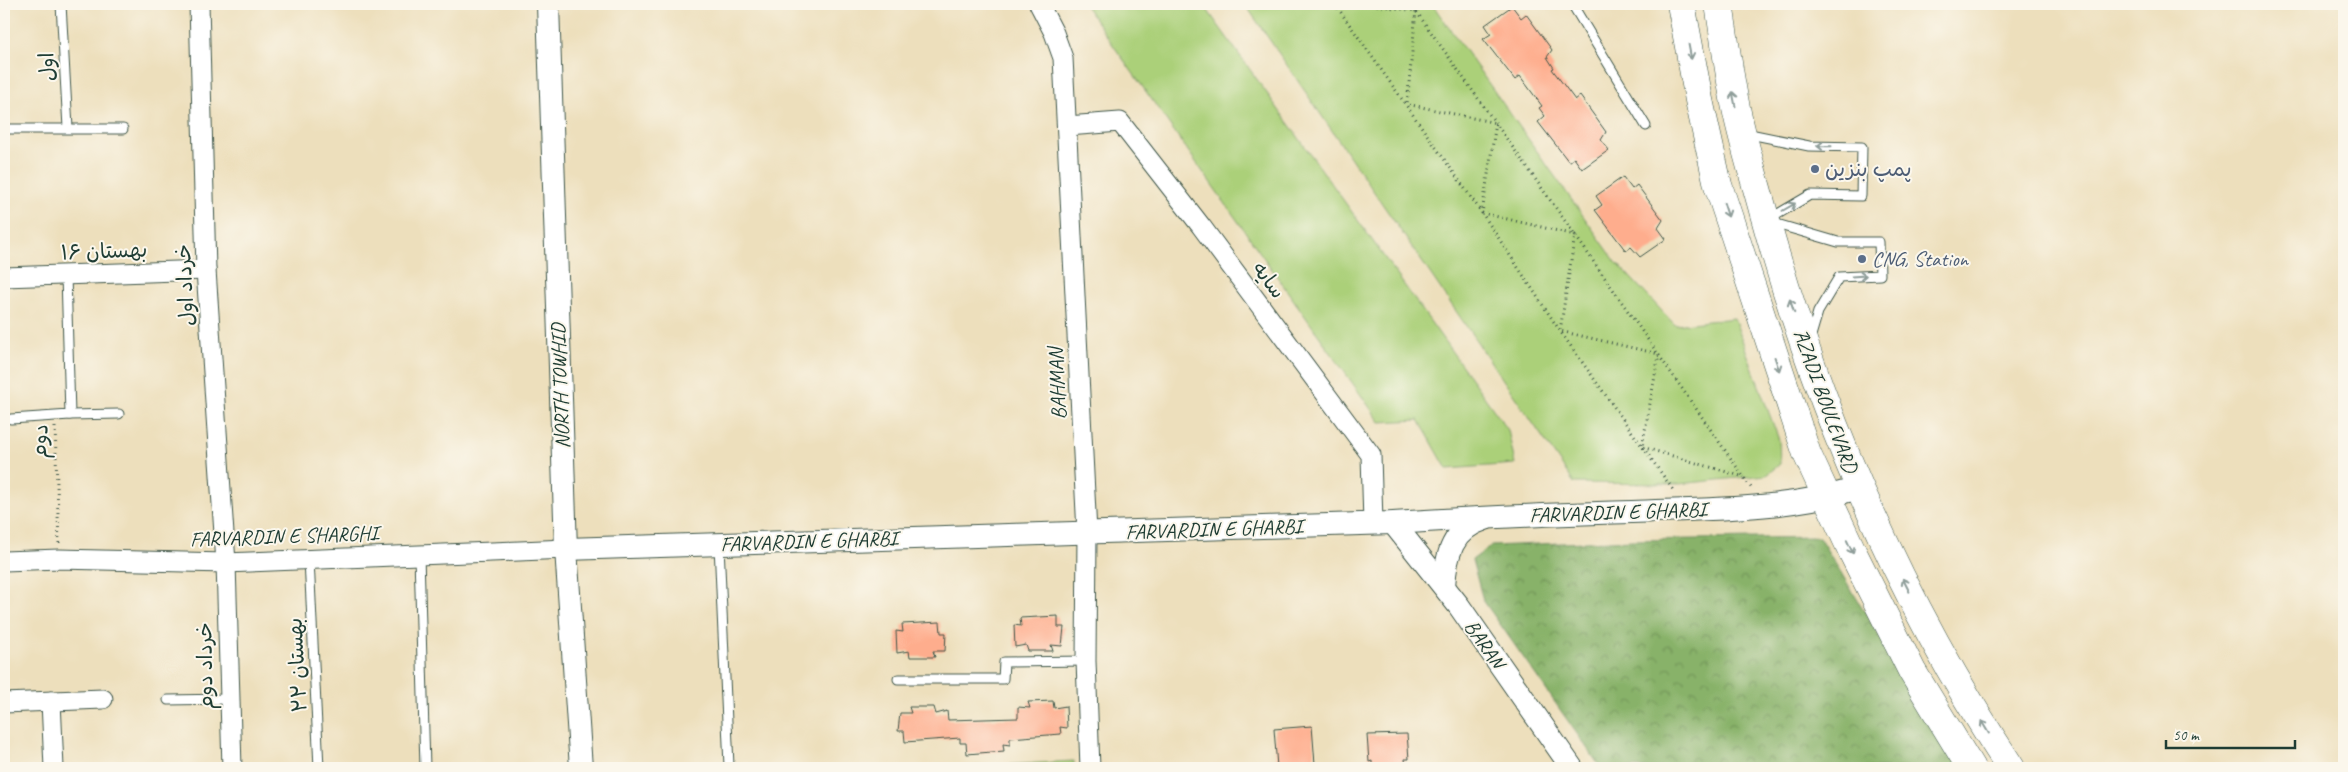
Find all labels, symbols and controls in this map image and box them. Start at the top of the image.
one-way arrow [1685,43,1695,59]
street label: اول [33,52,61,82]
one-way arrow [1729,91,1738,107]
one-way arrow [1817,142,1833,151]
place label: پمپ بنزين [1825,156,1912,182]
marker: پمپ بنزين [1809,163,1821,175]
one-way arrow [1722,202,1731,217]
one-way arrow [1781,202,1795,212]
street label: بهستان ۱۶ [60,236,148,266]
street label: خرداد اول [170,243,200,327]
place label: CNG, Station [1872,246,1970,272]
marker: CNG, Station [1856,253,1868,265]
street label: سایه [1247,257,1291,303]
one-way arrow [1851,272,1867,281]
one-way arrow [1786,298,1796,314]
street label: NORTH TOWHID [545,321,575,449]
street label: َAZADI BOULEVARD [1788,326,1865,478]
street label: BAHMAN [1042,344,1072,420]
one-way arrow [1773,356,1782,372]
street label: دوم [26,423,57,459]
street label: FARVARDIN E GHARBI [1529,496,1712,528]
street label: FARVARDIN E GHARBI [1125,513,1308,545]
street label: FARVARDIN E SHARGHI [190,520,383,552]
street label: FARVARDIN E GHARBI [720,525,903,557]
one-way arrow [1846,539,1856,554]
one-way arrow [1901,578,1910,593]
street label: ‌‌BARAN [1459,615,1513,676]
street label: بهستان ۲۲ [282,617,312,713]
street label: خرداد دوم [191,622,222,710]
scale bar [2166,717,2294,749]
one-way arrow [1980,721,1990,735]
text: 50 m [2173,726,2200,745]

